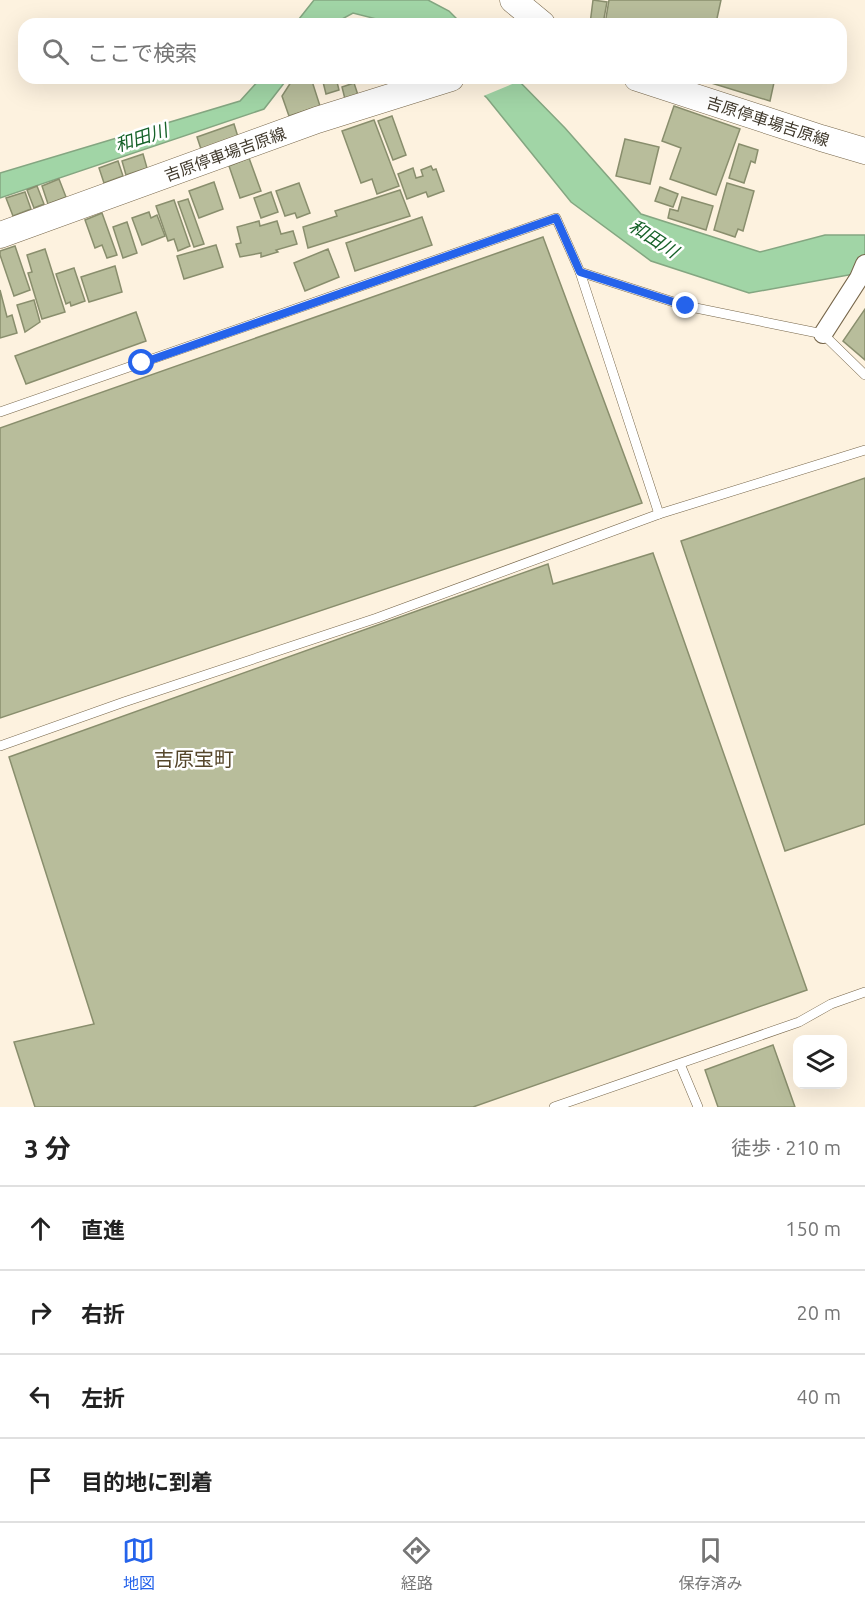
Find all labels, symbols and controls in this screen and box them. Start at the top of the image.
search box [18,18,847,84]
icon: search [39,35,72,68]
text: ここで検索 [87,40,197,65]
street label: 吉原停車場吉原線 [704,93,832,149]
water label: 和田川 [112,119,172,155]
street label: 吉原停車場吉原線 [162,124,288,184]
water label: 和田川 [626,215,684,262]
route end [672,292,698,318]
route start [128,349,154,375]
district label: 吉原宝町 [154,747,234,770]
map controls [793,1035,847,1089]
button: layers [793,1035,847,1089]
text: 3 分 [24,1134,71,1163]
text: 徒歩 · 210 m [731,1136,841,1159]
icon: ahead [24,1212,57,1245]
text: 直進 [81,1217,125,1242]
text: 150 m [785,1217,841,1240]
icon: right [24,1296,57,1329]
text: 右折 [81,1301,125,1326]
text: 20 m [797,1301,841,1324]
icon: left [24,1380,57,1413]
text: 左折 [81,1385,125,1410]
text: 40 m [797,1385,841,1408]
icon: arrive [24,1464,57,1497]
text: 目的地に到着 [81,1469,213,1494]
tab: 地図 [122,1534,155,1594]
tab: 経路 [400,1534,433,1594]
tab: 保存済み [678,1534,742,1594]

